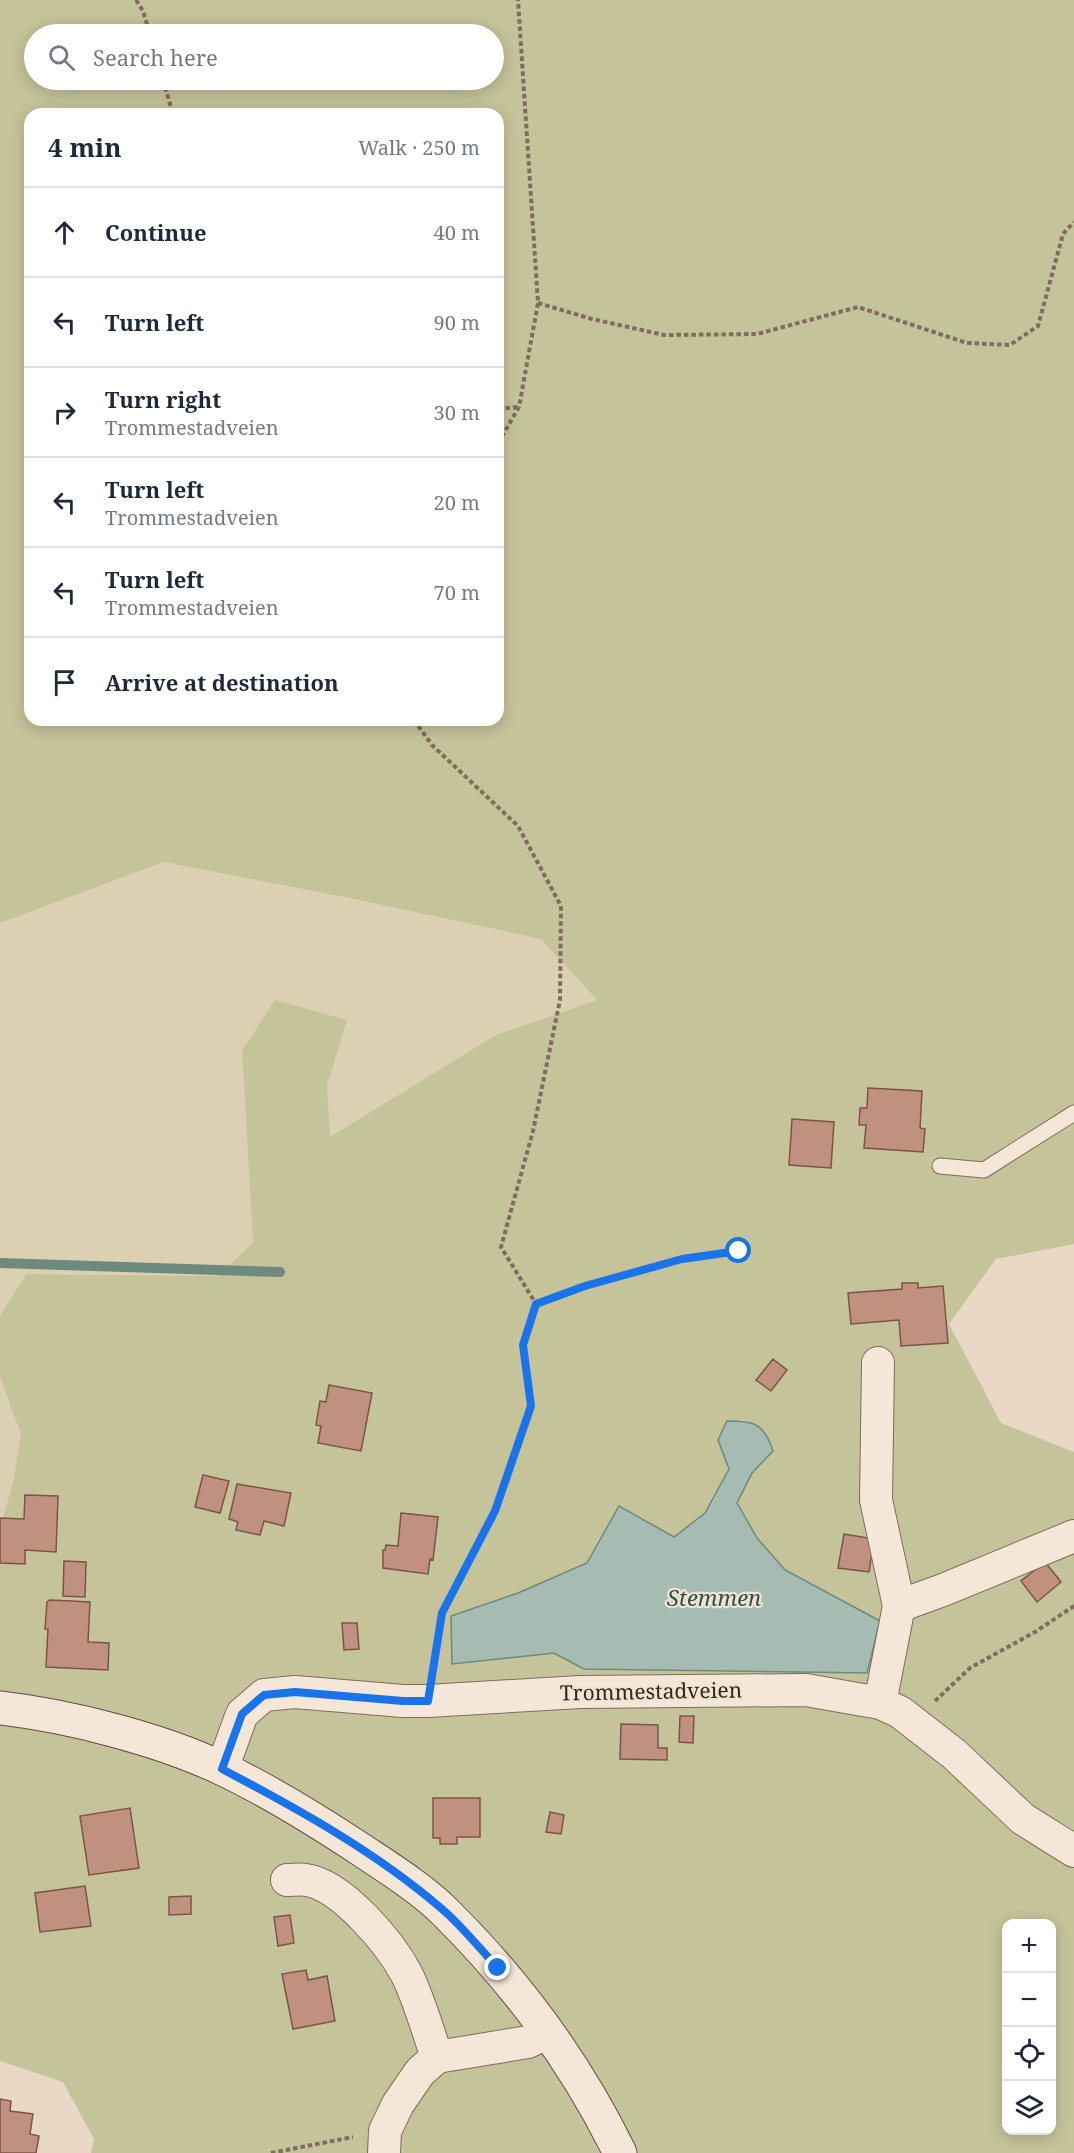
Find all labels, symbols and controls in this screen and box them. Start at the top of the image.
search box [24,24,504,90]
icon: search [45,41,78,74]
text: Search here [93,42,218,72]
text: 4 min [48,129,122,165]
text: Walk · 250 m [358,134,480,161]
icon: ahead [48,216,81,249]
text: Continue [105,217,207,247]
text: 40 m [434,219,480,246]
icon: left [48,306,81,339]
text: Turn left [105,307,204,337]
text: 90 m [434,309,480,336]
text: Turn right [105,384,221,414]
icon: right [48,396,81,429]
text: 30 m [434,399,480,426]
text: Trommestadveien [105,414,279,441]
text: Turn left [105,474,204,504]
icon: left [48,486,81,519]
text: 20 m [434,489,480,516]
text: Trommestadveien [105,504,279,531]
text: Turn left [105,564,204,594]
icon: left [48,576,81,609]
text: 70 m [434,579,480,606]
text: Trommestadveien [105,594,279,621]
icon: arrive [48,666,81,699]
text: Arrive at destination [105,667,339,697]
route start [725,1237,751,1263]
water label: Stemmen [667,1582,761,1612]
street label: Trommestadveien [560,1675,742,1707]
map controls [1002,1919,1056,2135]
button: + [1002,1919,1056,1973]
route end [484,1954,510,1980]
button: − [1002,1973,1056,2027]
button: locate [1002,2027,1056,2081]
button: layers [1002,2081,1056,2135]

